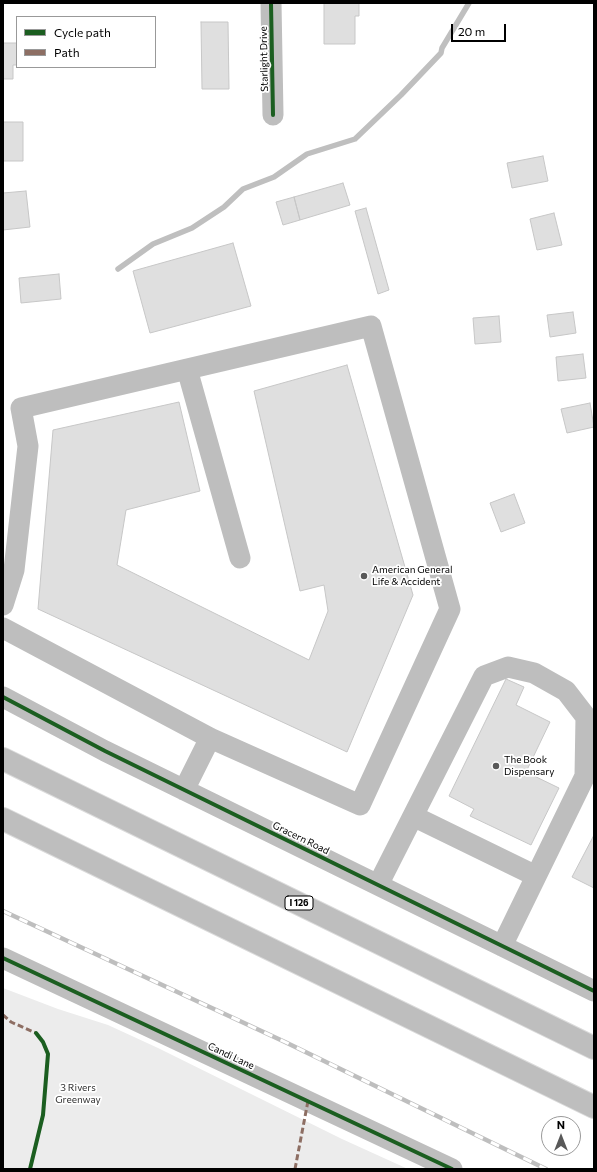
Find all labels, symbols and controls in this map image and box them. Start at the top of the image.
legend [16,16,156,68]
scale bar [453,16,508,42]
text: 20 m [458,24,485,38]
text: Cycle path [54,25,111,39]
street label: Starlight Drive [257,26,271,92]
text: Path [54,45,80,59]
place label: American General Life & Accident [372,564,453,588]
marker: American General Life & Accident [359,571,369,581]
place label: The Book Dispensary [504,754,554,778]
marker: The Book Dispensary [491,761,501,771]
street label: Gracern Road [271,819,331,857]
road number: I 126 [285,896,313,910]
street label: Candi Lane [206,1040,256,1072]
park label: 3 Rivers Greenway [55,1082,101,1106]
north arrow [541,1116,581,1156]
text: N [557,1118,565,1131]

